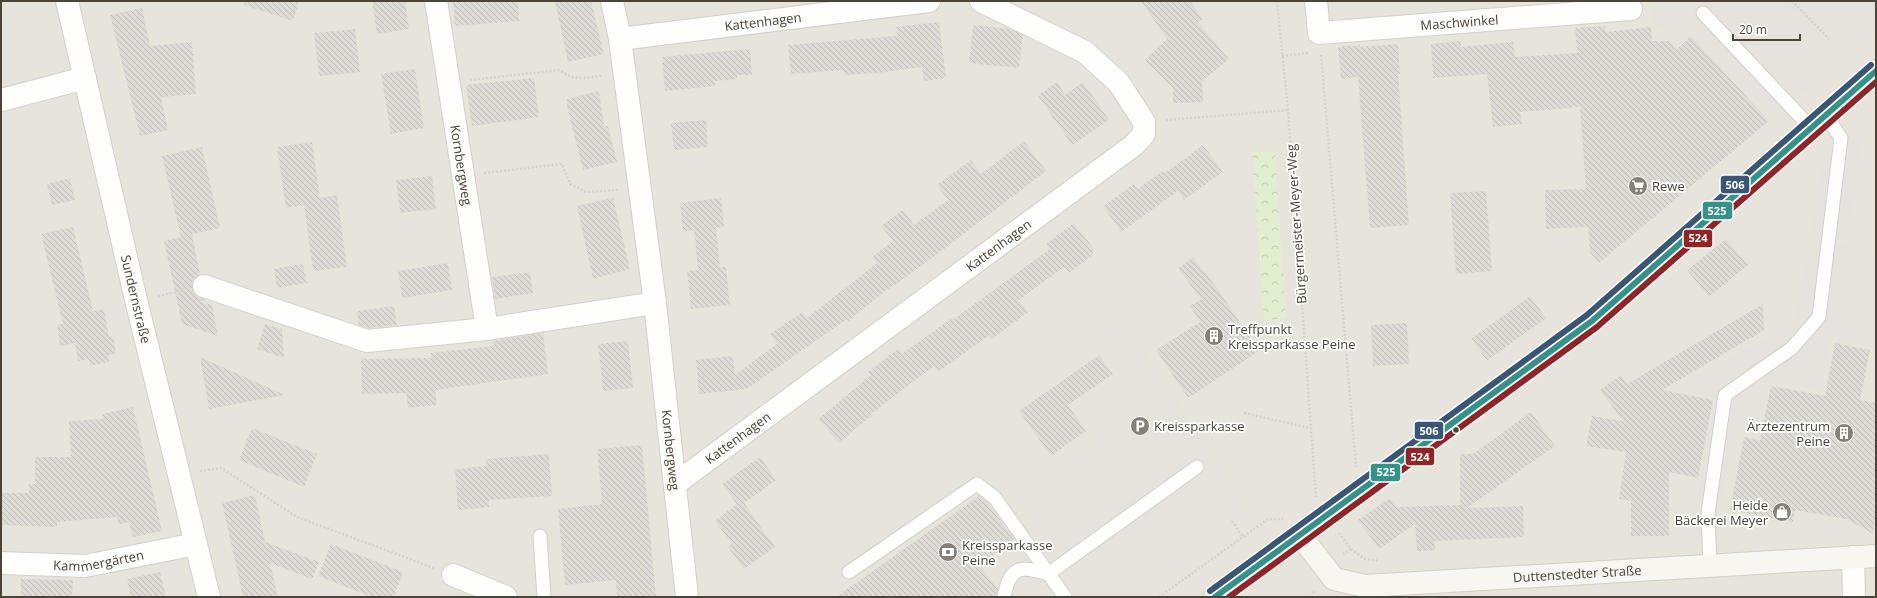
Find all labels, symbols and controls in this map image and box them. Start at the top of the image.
street label: Kattenhagen [723,8,802,35]
street label: Maschwinkel [1420,10,1499,34]
scale bar [1733,16,1800,42]
text: 20 m [1739,21,1767,38]
street label: Kornbergweg [446,124,477,207]
street label: Bürgermeister-Meyer-Weg [1281,143,1311,305]
supermarket icon: Rewe [1627,175,1649,197]
line badge: 506 [1720,175,1750,194]
place label: Rewe [1652,177,1685,195]
text: 506 [1726,177,1744,192]
line badge: 525 [1702,201,1733,220]
text: 525 [1708,203,1726,218]
street label: Kattenhagen [962,215,1035,275]
line badge: 524 [1683,229,1713,248]
text: 524 [1689,230,1708,245]
street label: Sundernstraße [117,253,155,345]
place label: Treffpunkt Kreissparkasse Peine [1228,320,1356,353]
building icon: Treffpunkt Kreissparkasse Peine [1203,325,1225,347]
street label: Kattenhagen [701,407,774,468]
street label: Kornbergweg [658,409,684,491]
parking icon: Kreissparkasse [1129,415,1151,437]
place label: Kreissparkasse [1154,417,1244,435]
place label: Ärztezentrum Peine [1747,417,1830,450]
line badge: 506 [1414,421,1444,440]
building icon: Ärztezentrum Peine [1833,422,1855,444]
text: 506 [1420,423,1438,438]
unlabelled marker [1451,425,1461,435]
line badge: 524 [1405,447,1435,466]
text: 524 [1411,449,1430,464]
line badge: 525 [1370,463,1401,482]
text: 525 [1377,464,1395,479]
place label: Heide Bäckerei Meyer [1675,496,1769,529]
shop icon: Heide Bäckerei Meyer [1771,501,1793,523]
place label: Kreissparkasse Peine [962,536,1052,569]
bank icon: Kreissparkasse Peine [937,541,959,563]
street label: Kammergärten [53,546,145,576]
street label: Duttenstedter Straße [1513,561,1642,586]

